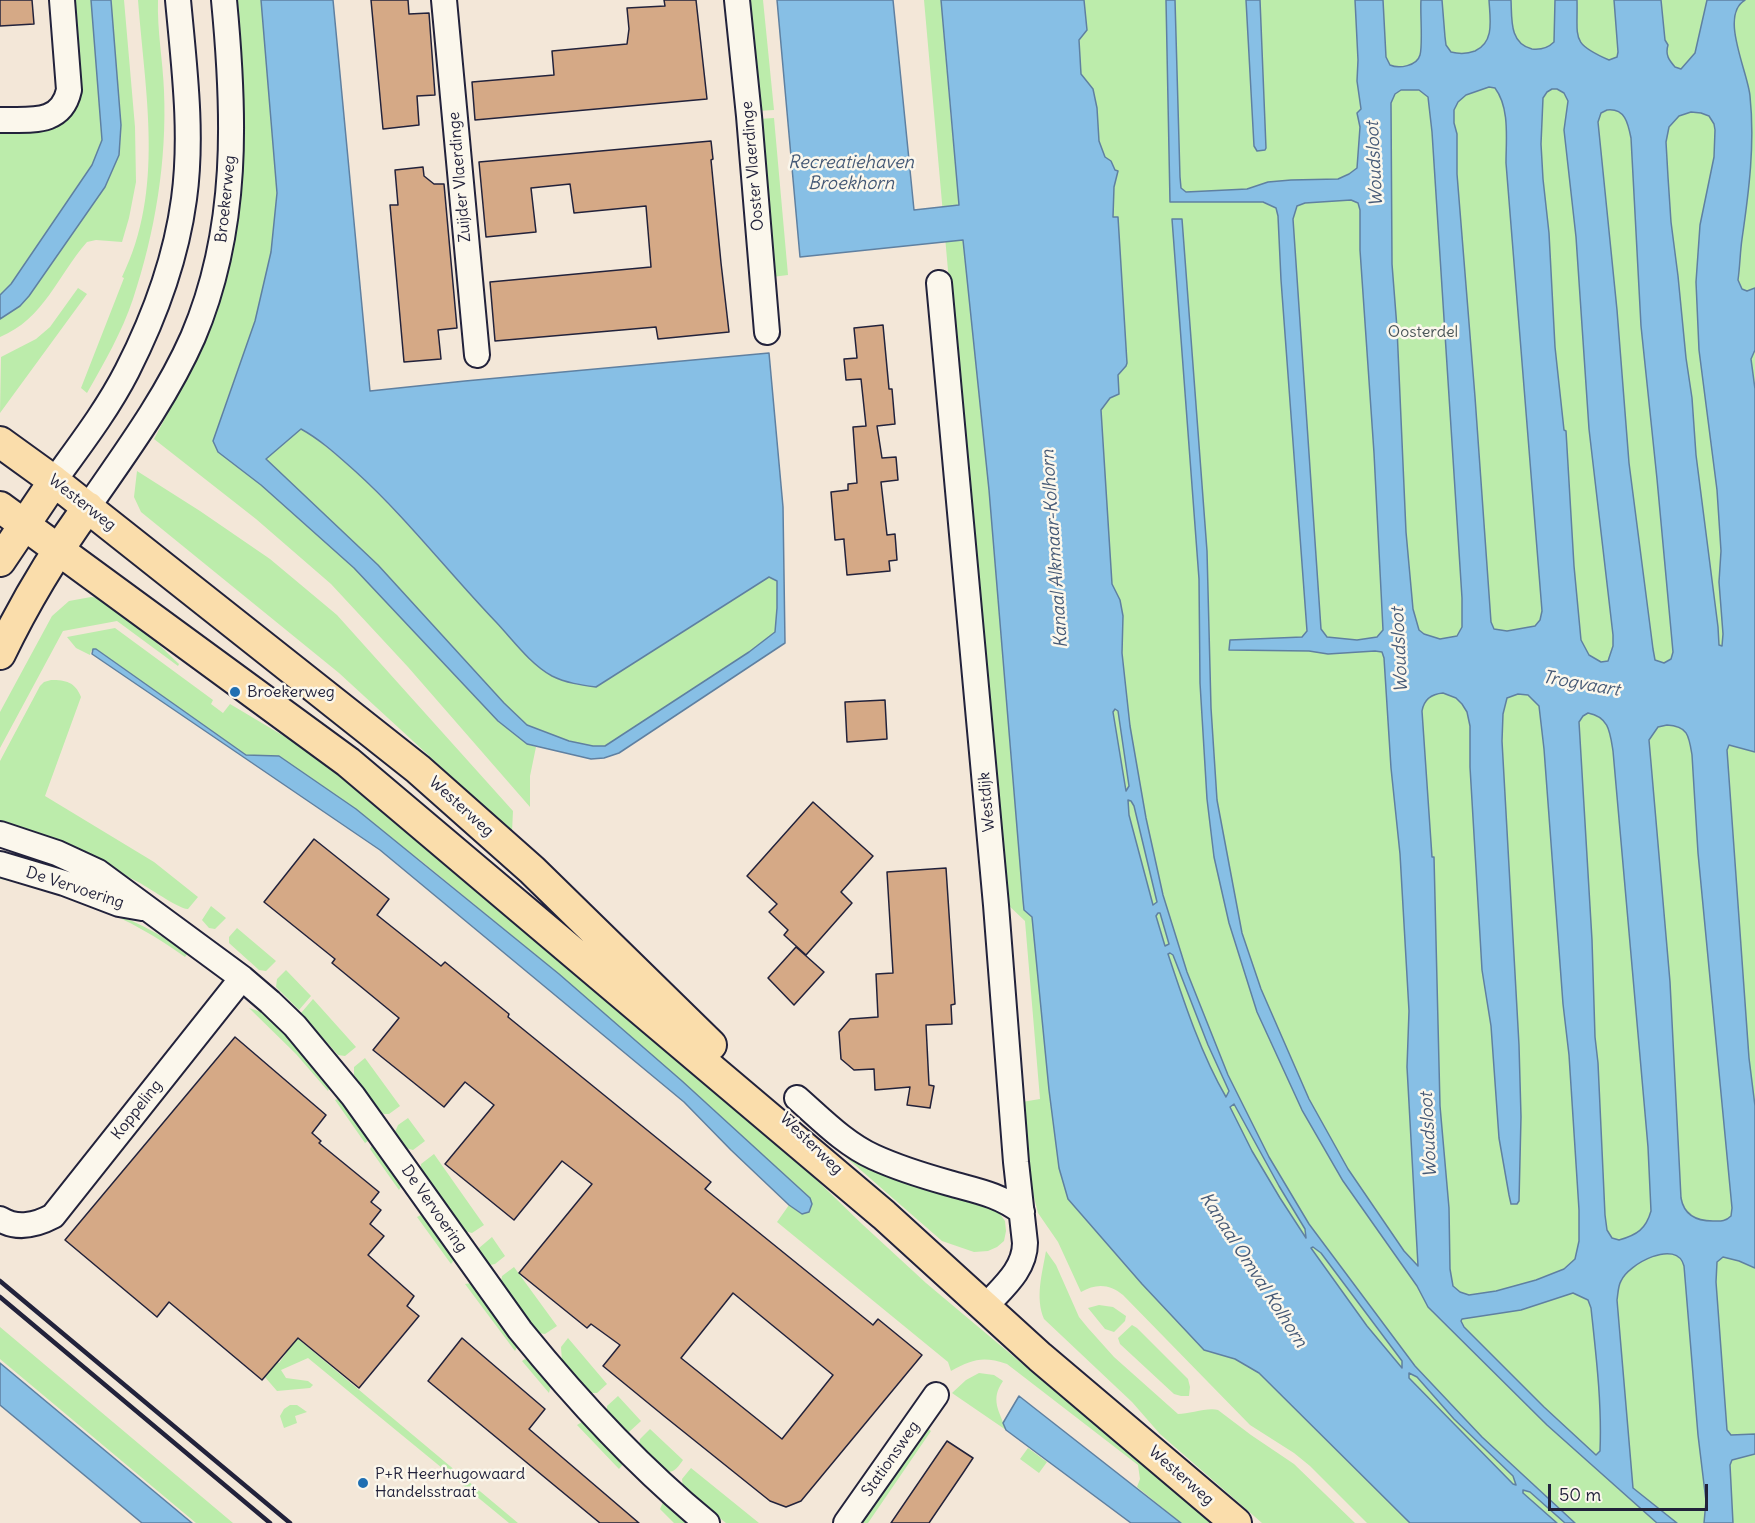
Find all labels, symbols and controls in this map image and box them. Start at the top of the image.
street label: Ooster Vlaerdinge [738,100,768,232]
street label: Zuijder Vlaerdinge [445,111,475,243]
water label: Woudsloot [1362,121,1388,207]
water label: Recreatiehaven Broekhorn [788,152,914,195]
street label: Broekerweg [212,154,240,244]
park label: Oosterdel [1388,322,1458,342]
water label: Kanaal Alkmaar-Kolhorn [1037,449,1073,649]
street label: Westerweg [44,471,120,535]
water label: Woudsloot [1387,607,1413,693]
water label: Trogvaart [1541,667,1621,701]
place label: Broekerweg [247,682,335,702]
marker: Broekerweg [228,685,242,699]
street label: Westdijk [975,771,999,833]
street label: Westerweg [425,773,497,841]
street label: De Vervoering [24,863,126,913]
street label: Koppeling [108,1076,166,1144]
water label: Woudsloot [1416,1092,1442,1178]
street label: Westerweg [775,1109,847,1179]
street label: De Vervoering [397,1162,471,1256]
water label: Kanaal Omval Kolhorn [1195,1188,1311,1352]
street label: Stationsweg [858,1418,924,1500]
street label: Westerweg [1144,1442,1218,1510]
place label: P+R Heerhugowaard Handelsstraat [375,1464,525,1502]
scale bar [1551,1472,1712,1510]
marker: P+R Heerhugowaard Handelsstraat [356,1476,370,1490]
text: 50 m [1559,1483,1601,1506]

